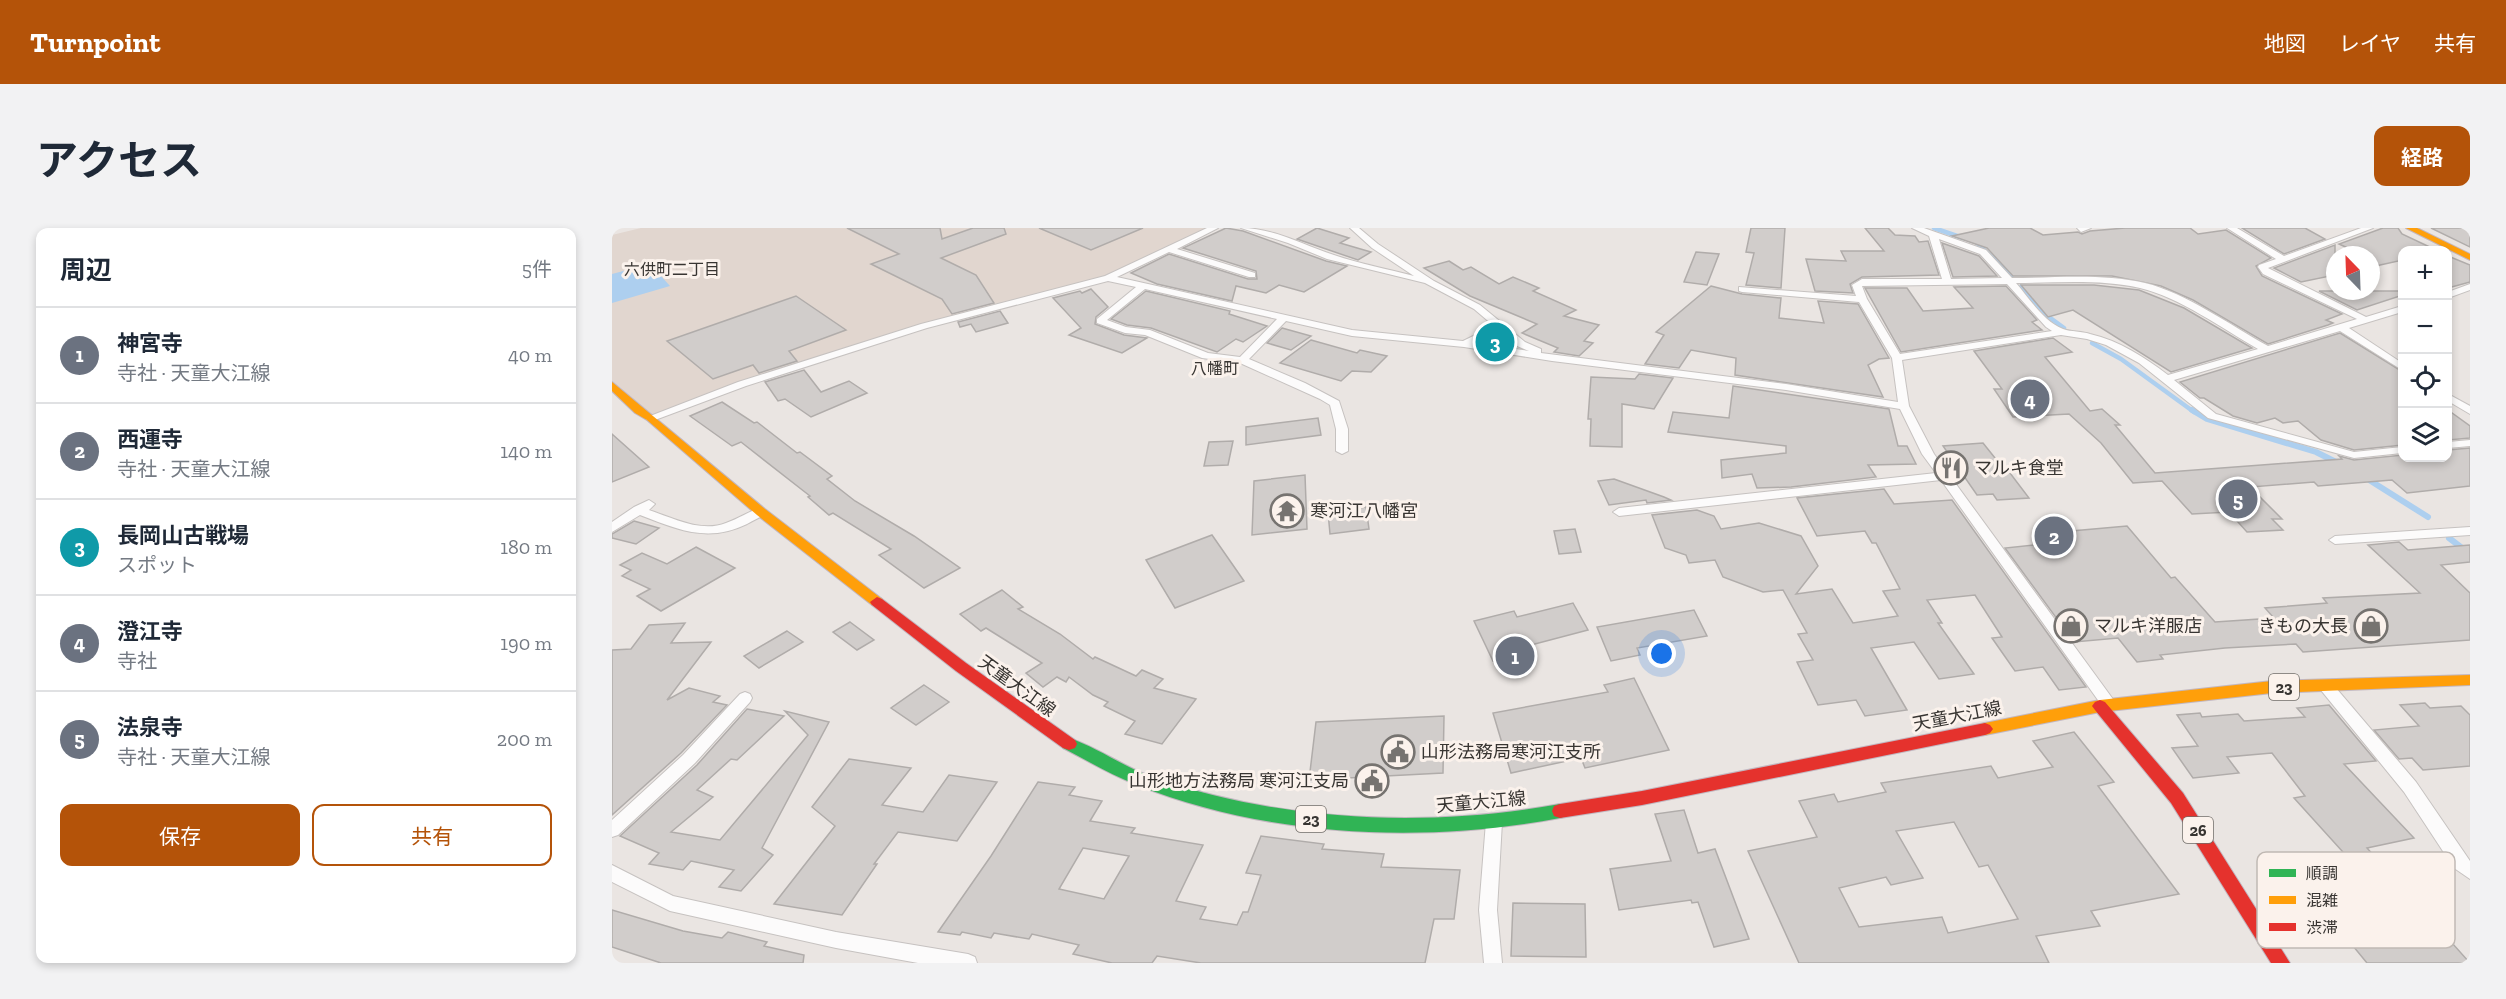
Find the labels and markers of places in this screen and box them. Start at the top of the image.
pin: 3 [1476,320,1514,364]
pin: 4 [2010,376,2050,422]
restaurant icon: マルキ食堂 [1933,450,1969,486]
place label: マルキ食堂 [1974,457,2064,479]
pin: 5 [2218,476,2258,522]
temple icon: 寒河江八幡宮 [1269,493,1305,529]
place label: 寒河江八幡宮 [1310,500,1418,522]
pin: 2 [2034,514,2074,558]
shop icon: マルキ洋服店 [2053,608,2089,644]
shop icon: きもの大長 [2353,608,2389,644]
place label: マルキ洋服店 [2094,615,2202,637]
place label: きもの大長 [2258,615,2348,637]
pin: 1 [1496,634,1534,678]
public building icon: 山形法務局寒河江支所 [1380,734,1416,770]
place label: 山形法務局寒河江支所 [1421,741,1601,763]
public building icon: 山形地方法務局 寒河江支局 [1354,763,1390,799]
place label: 山形地方法務局 寒河江支局 [1129,770,1349,792]

